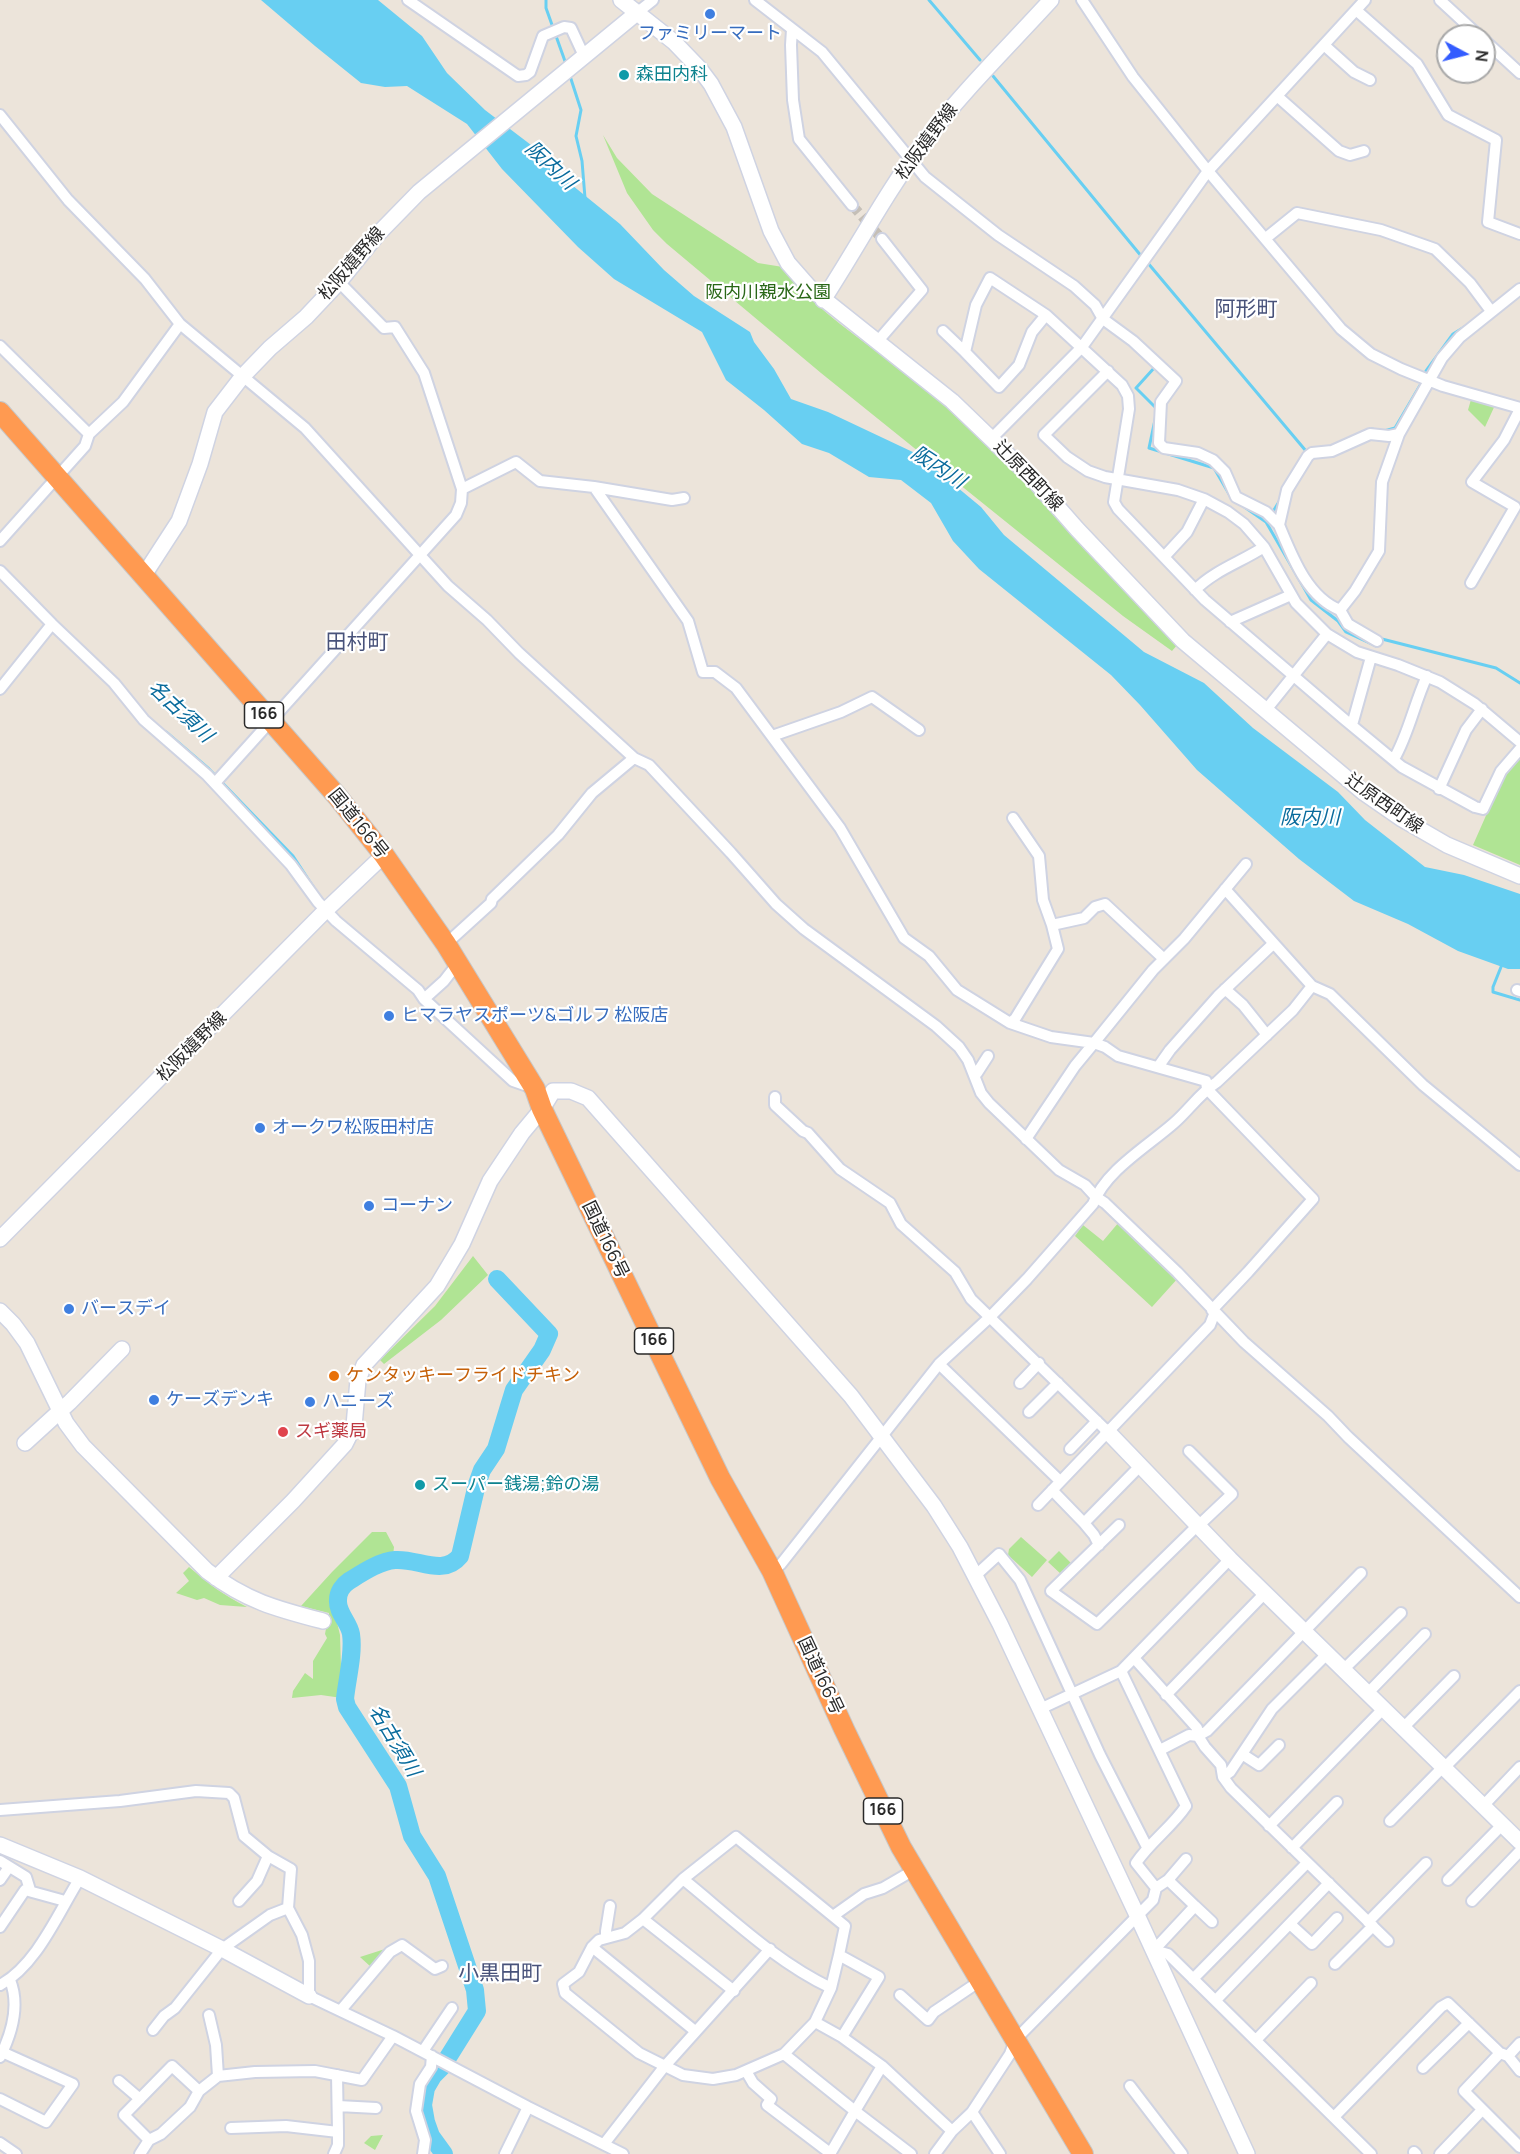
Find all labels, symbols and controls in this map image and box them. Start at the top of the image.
marker: ファミリーマート [703,7,717,21]
place label: ファミリーマート [638,23,782,45]
north arrow [1436,24,1496,84]
text: N [1470,49,1493,63]
place label: 森田内科 [636,64,708,86]
marker: 森田内科 [617,68,631,82]
street label: 松阪嬉野線 [891,100,963,184]
water label: 阪内川 [520,137,580,195]
street label: 松阪嬉野線 [314,223,390,305]
park label: 阪内川親水公園 [705,282,831,304]
district label: 阿形町 [1215,297,1277,323]
street label: 辻原西町線 [989,436,1067,516]
water label: 阪内川 [906,442,970,494]
district label: 田村町 [326,630,388,656]
water label: 名古須川 [143,676,217,748]
road number: 166 [244,702,284,728]
street label: 辻原西町線 [1341,769,1427,839]
street label: 国道166号 [323,785,393,863]
water label: 阪内川 [1280,806,1340,830]
place label: ヒマラヤスポーツ&ゴルフ 松阪店 [401,1005,668,1027]
street label: 松阪嬉野線 [153,1008,231,1086]
marker: ヒマラヤスポーツ&ゴルフ 松阪店 [382,1009,396,1023]
place label: オークワ松阪田村店 [272,1117,434,1139]
marker: オークワ松阪田村店 [253,1121,267,1135]
place label: コーナン [381,1195,453,1217]
street label: 国道166号 [577,1198,633,1282]
marker: コーナン [362,1199,376,1213]
place label: バースデイ [81,1298,171,1320]
marker: バースデイ [62,1302,76,1316]
road number: 166 [634,1328,674,1354]
place label: ケンタッキーフライドチキン [346,1365,580,1387]
marker: ケンタッキーフライドチキン [327,1369,341,1383]
place label: ケーズデンキ [166,1389,274,1411]
place label: ハニーズ [322,1391,394,1413]
marker: ケーズデンキ [147,1393,161,1407]
marker: ハニーズ [303,1395,317,1409]
place label: スギ薬局 [295,1421,367,1443]
marker: スギ薬局 [276,1425,290,1439]
place label: スーパー銭湯;鈴の湯 [432,1474,599,1496]
marker: スーパー銭湯;鈴の湯 [413,1478,427,1492]
street label: 国道166号 [793,1634,847,1718]
water label: 名古須川 [363,1701,425,1781]
road number: 166 [864,1798,902,1824]
district label: 小黒田町 [458,1961,542,1987]

